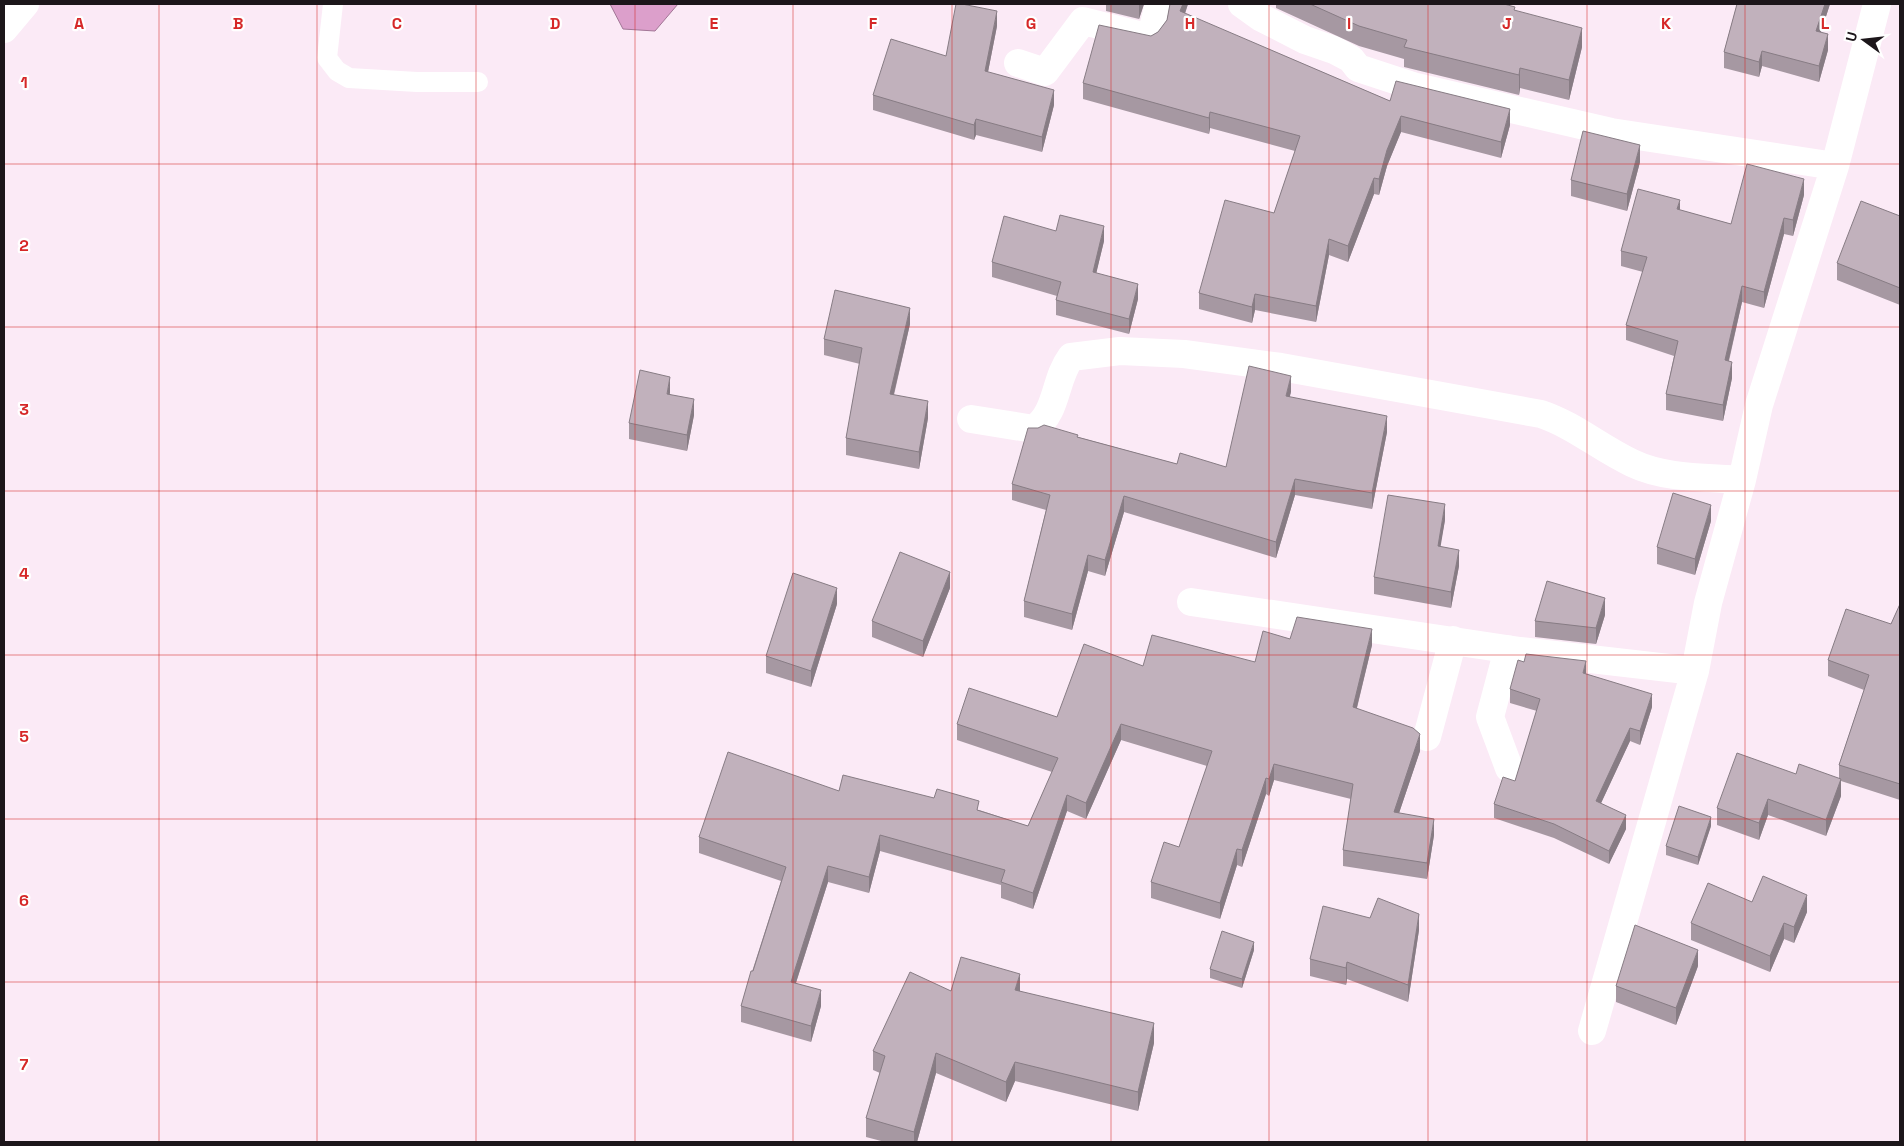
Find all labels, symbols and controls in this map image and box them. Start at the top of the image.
text: A [74,13,84,34]
text: B [233,13,243,34]
text: C [392,13,402,34]
text: D [550,13,560,34]
text: E [710,13,719,34]
text: F [869,13,878,34]
text: G [1026,13,1036,34]
text: H [1185,13,1195,34]
text: I [1347,13,1351,34]
text: J [1502,13,1512,34]
text: K [1661,13,1671,34]
text: L [1821,13,1830,34]
north arrow [1839,15,1889,65]
text: U [1842,30,1861,44]
text: 1 [20,72,28,93]
text: 2 [19,235,29,256]
text: 3 [19,399,29,420]
text: 4 [19,563,29,584]
text: 5 [19,726,29,747]
text: 6 [19,890,29,911]
text: 7 [20,1054,29,1075]

